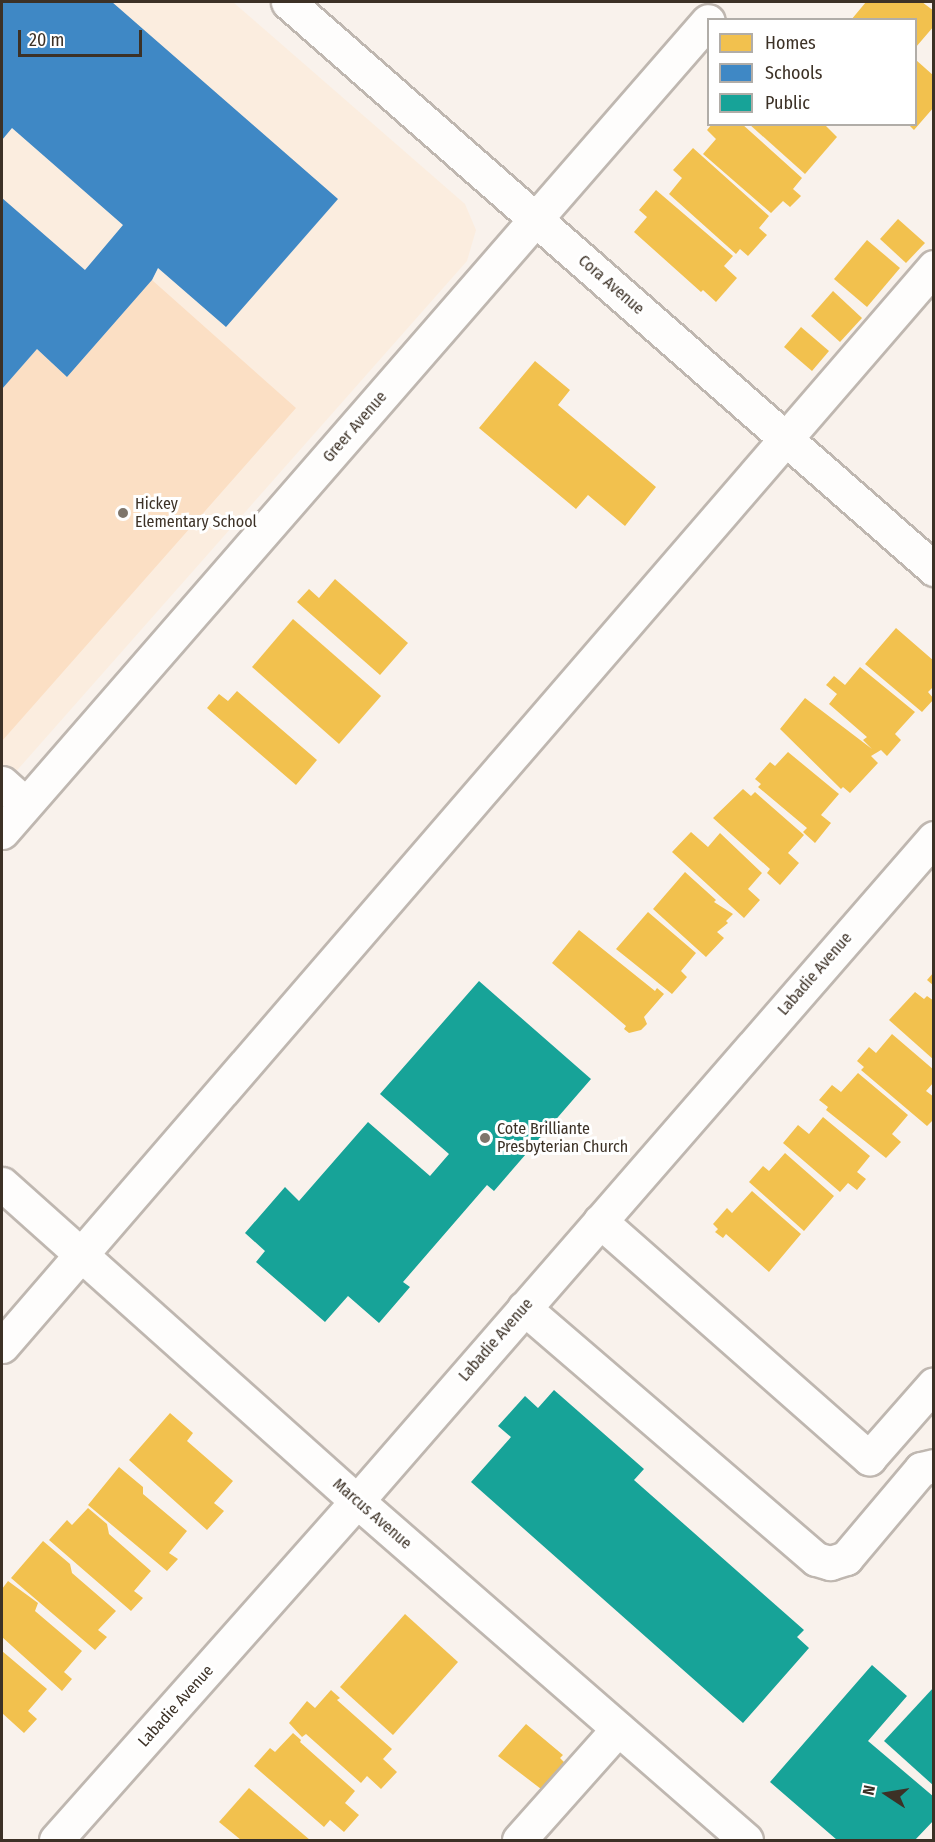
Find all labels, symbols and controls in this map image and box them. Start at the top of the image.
scale bar [21,18,146,56]
legend [707,18,917,126]
text: 20 m [29,29,64,51]
text: Homes [765,32,816,54]
text: Schools [765,62,823,84]
text: Public [765,92,810,114]
street label: Cora Avenue [574,251,648,319]
street label: Greer Avenue [319,388,391,466]
place label: Hickey Elementary School [135,494,257,532]
marker: Hickey Elementary School [116,506,130,520]
street label: Labadie Avenue [774,929,856,1019]
place label: Cote Brilliante Presbyterian Church [497,1119,628,1157]
marker: Cote Brilliante Presbyterian Church [478,1131,492,1145]
street label: Labadie Avenue [455,1295,537,1385]
street label: Marcus Avenue [329,1475,415,1553]
street label: Labadie Avenue [134,1661,218,1751]
north arrow [857,1764,917,1824]
text: N [859,1783,879,1797]

